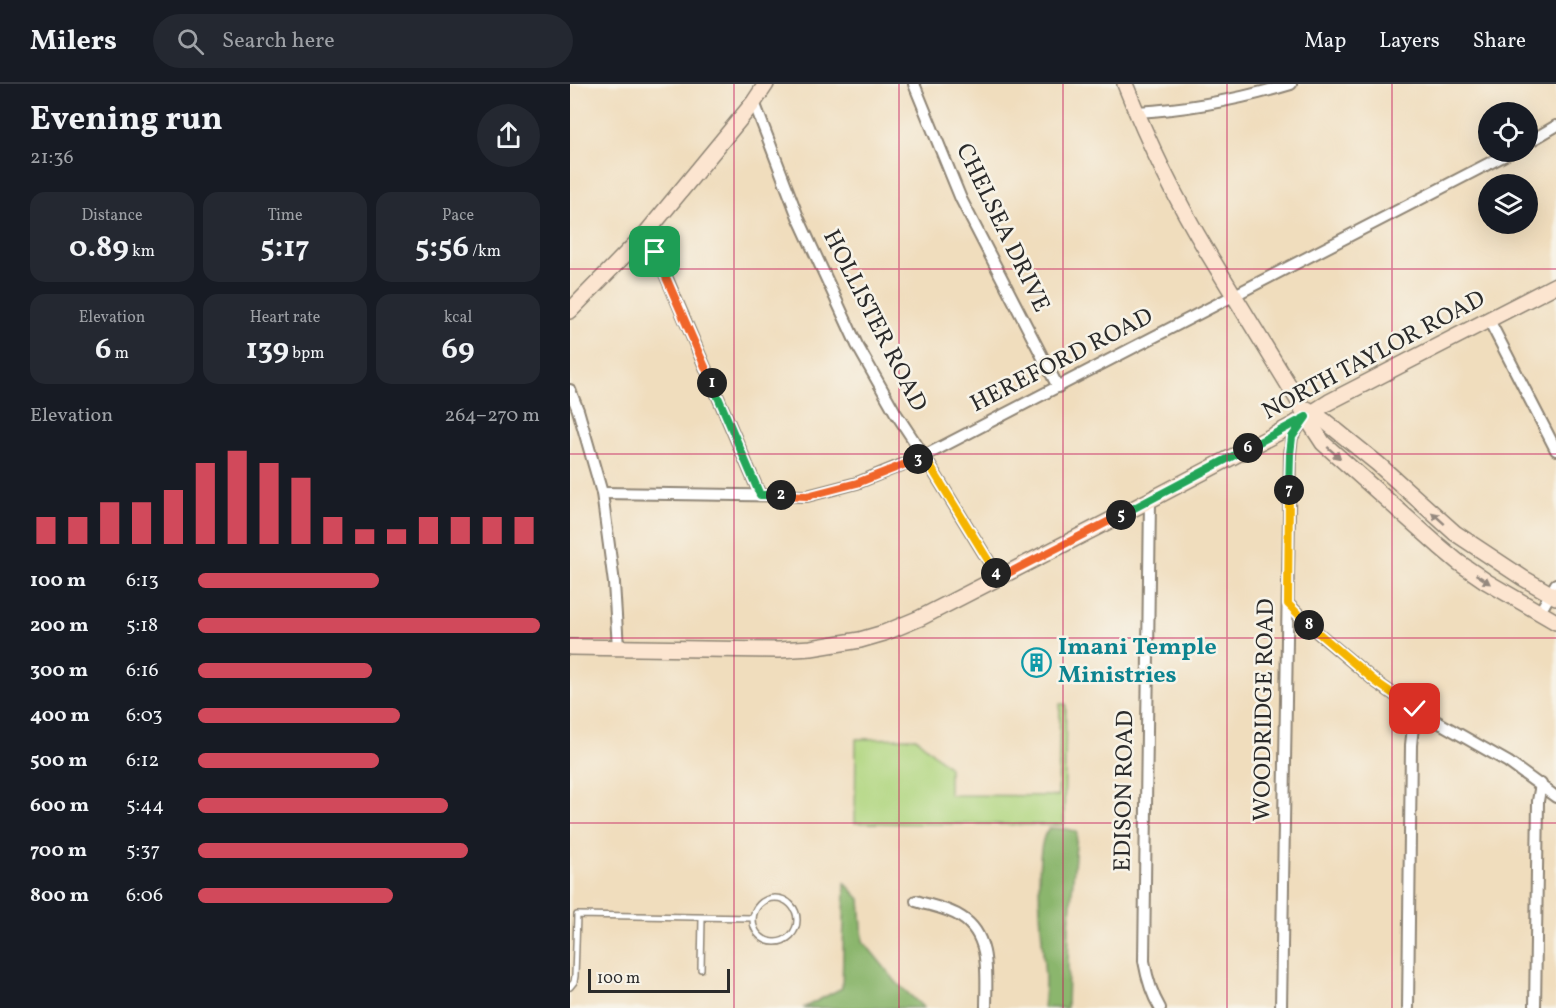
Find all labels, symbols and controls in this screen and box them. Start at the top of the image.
search box [153,14,573,68]
text: Milers [30,22,117,61]
icon: search [174,25,207,58]
text: Search here [222,26,335,57]
text: Map [1304,27,1346,56]
text: Layers [1379,27,1440,56]
text: Share [1473,27,1526,56]
text: Evening run [30,98,223,144]
map controls [1478,102,1538,234]
button: locate [1478,102,1538,162]
button: share [477,104,540,167]
street label: CHELSEA DRIVE [946,138,1058,318]
text: 21:36 [30,144,74,172]
button: layers [1478,174,1538,234]
text: Distance [81,205,143,227]
text: Time [267,205,303,227]
text: Pace [442,205,474,227]
street label: HOLLISTER ROAD [813,224,935,418]
pin [629,226,680,277]
text: 0.89 [69,227,129,269]
text: 5:17 [260,227,310,269]
text: 5:56 [415,227,469,269]
icon: arrive [638,235,671,268]
text: km [129,241,155,263]
text: /km [469,241,501,263]
street label: NORTH TAYLOR ROAD [1256,283,1492,429]
street label: HEREFORD ROAD [965,300,1159,422]
text: Elevation [79,307,145,329]
text: Heart rate [250,307,320,329]
text: kcal [444,307,472,329]
text: 6 [95,329,112,371]
text: 139 [246,329,289,371]
text: 69 [441,329,475,371]
text: m [112,343,129,365]
text: bpm [289,343,324,365]
pin: 1 [697,368,727,398]
text: 1 [709,372,715,394]
text: Elevation [30,402,113,430]
text: 264–270 m [444,402,540,430]
pin: 6 [1233,433,1263,463]
text: 6 [1244,437,1252,459]
pin: 3 [903,444,933,474]
one-way arrow [1326,446,1341,459]
text: 3 [914,448,922,470]
pin: 7 [1274,475,1304,505]
text: 7 [1285,479,1293,501]
pin: 2 [766,480,796,510]
text: 2 [777,484,785,506]
pin: 5 [1106,500,1136,530]
text: 5 [1117,504,1125,526]
one-way arrow [1431,512,1446,525]
pin: 4 [981,558,1011,588]
text: 4 [991,562,1001,584]
text: 100 m [30,567,86,595]
text: 6:13 [126,567,159,595]
one-way arrow [1475,573,1491,584]
street label: WOODRIDGE ROAD [1246,598,1284,822]
pin: 8 [1294,610,1324,640]
text: 200 m [30,612,88,640]
text: 5:18 [126,612,158,640]
text: 8 [1305,614,1313,636]
place label: Imani Temple Ministries [1058,631,1217,693]
building icon: Imani Temple Ministries [1021,646,1053,678]
text: 300 m [30,657,88,685]
text: 6:16 [126,657,159,685]
pin [1389,683,1440,734]
icon: check [1398,692,1431,725]
text: 400 m [30,702,90,730]
text: 6:03 [126,702,163,730]
street label: EDISON ROAD [1107,710,1143,872]
text: 500 m [30,747,88,775]
text: 6:12 [126,747,159,775]
text: 600 m [30,792,89,820]
text: 5:44 [126,792,164,820]
text: 700 m [30,837,87,865]
text: 5:37 [126,837,160,865]
text: 800 m [30,882,89,910]
text: 6:06 [126,882,163,910]
scale bar [588,966,730,994]
text: 100 m [597,968,640,990]

